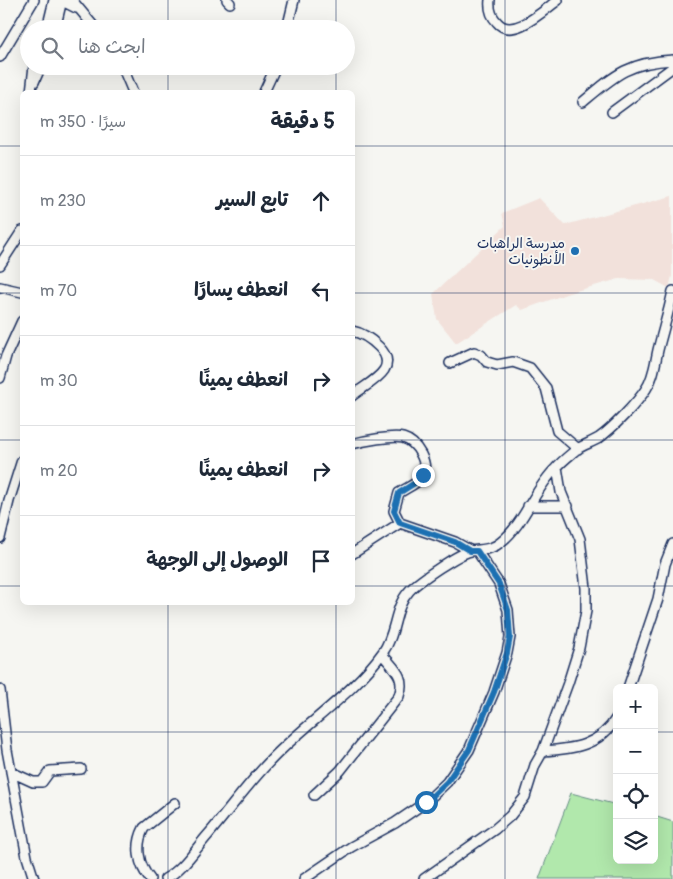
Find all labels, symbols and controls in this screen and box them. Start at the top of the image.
search box [20,20,355,75]
icon: search [38,34,66,62]
text: ابحث هنا [78,35,146,59]
text: 5 دقيقة [271,108,335,135]
text: سيرًا · 350 m [40,112,126,132]
icon: ahead [307,187,335,215]
text: تابع السير [216,188,288,212]
text: 230 m [40,191,86,211]
place label: مدرسة الراهبات الأنطونيات [477,235,565,269]
marker: مدرسة الراهبات الأنطونيات [569,245,581,257]
icon: left [307,277,335,305]
text: انعطف يسارًا [194,278,288,302]
text: 70 m [40,281,77,301]
icon: right [307,367,335,395]
text: انعطف يمينًا [199,368,288,392]
text: 30 m [40,371,78,391]
icon: right [307,457,335,485]
text: انعطف يمينًا [199,458,288,482]
text: 20 m [40,461,78,481]
route end [412,464,435,487]
icon: arrive [307,547,335,575]
text: الوصول إلى الوجهة [146,548,288,572]
map controls [613,684,658,864]
button: + [613,684,658,729]
button: − [613,729,658,774]
button: locate [613,774,658,819]
route start [415,791,438,814]
button: layers [613,819,658,864]

